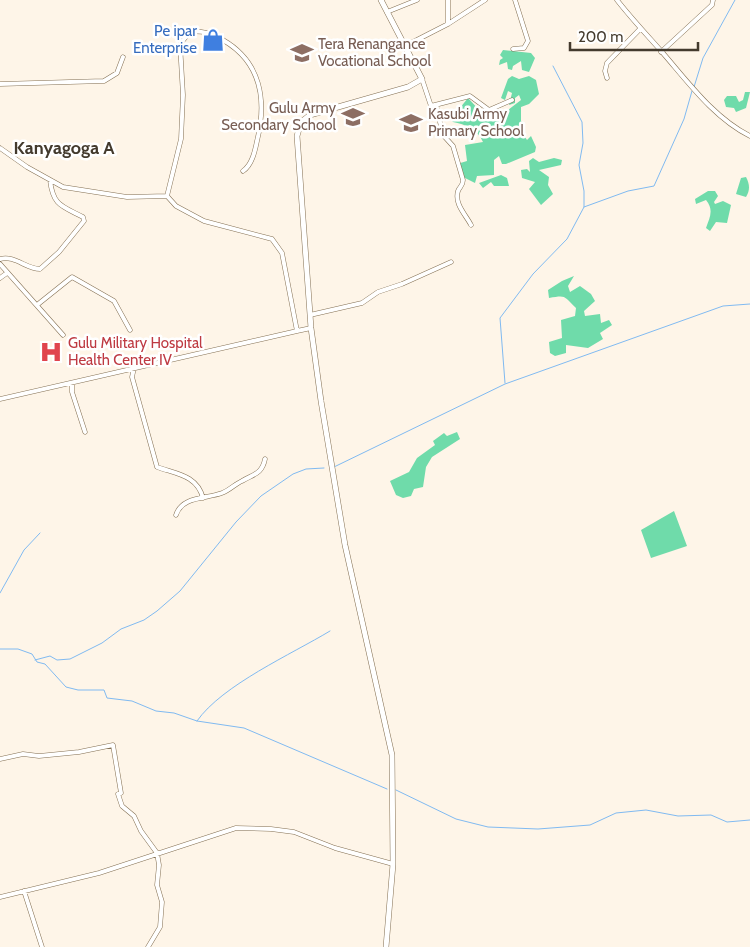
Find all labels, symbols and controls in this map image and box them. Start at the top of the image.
scale bar [570,20,698,52]
place label: Pe ipar Enterprise [133,22,197,57]
shop icon: Pe ipar Enterprise [200,27,226,53]
text: 200 m [578,28,623,46]
place label: Tera Renangance Vocational School [318,35,432,70]
school or university icon: Tera Renangance Vocational School [289,40,315,66]
place label: Gulu Army Secondary School [221,99,336,134]
school or university icon: Gulu Army Secondary School [340,104,366,130]
place label: Kasubi Army Primary School [428,105,525,140]
school or university icon: Kasubi Army Primary School [398,110,424,136]
district label: Kanyagoga A [14,137,115,159]
place label: Gulu Military Hospital Health Center IV [68,334,203,369]
hospital icon: Gulu Military Hospital Health Center IV [38,339,64,365]

